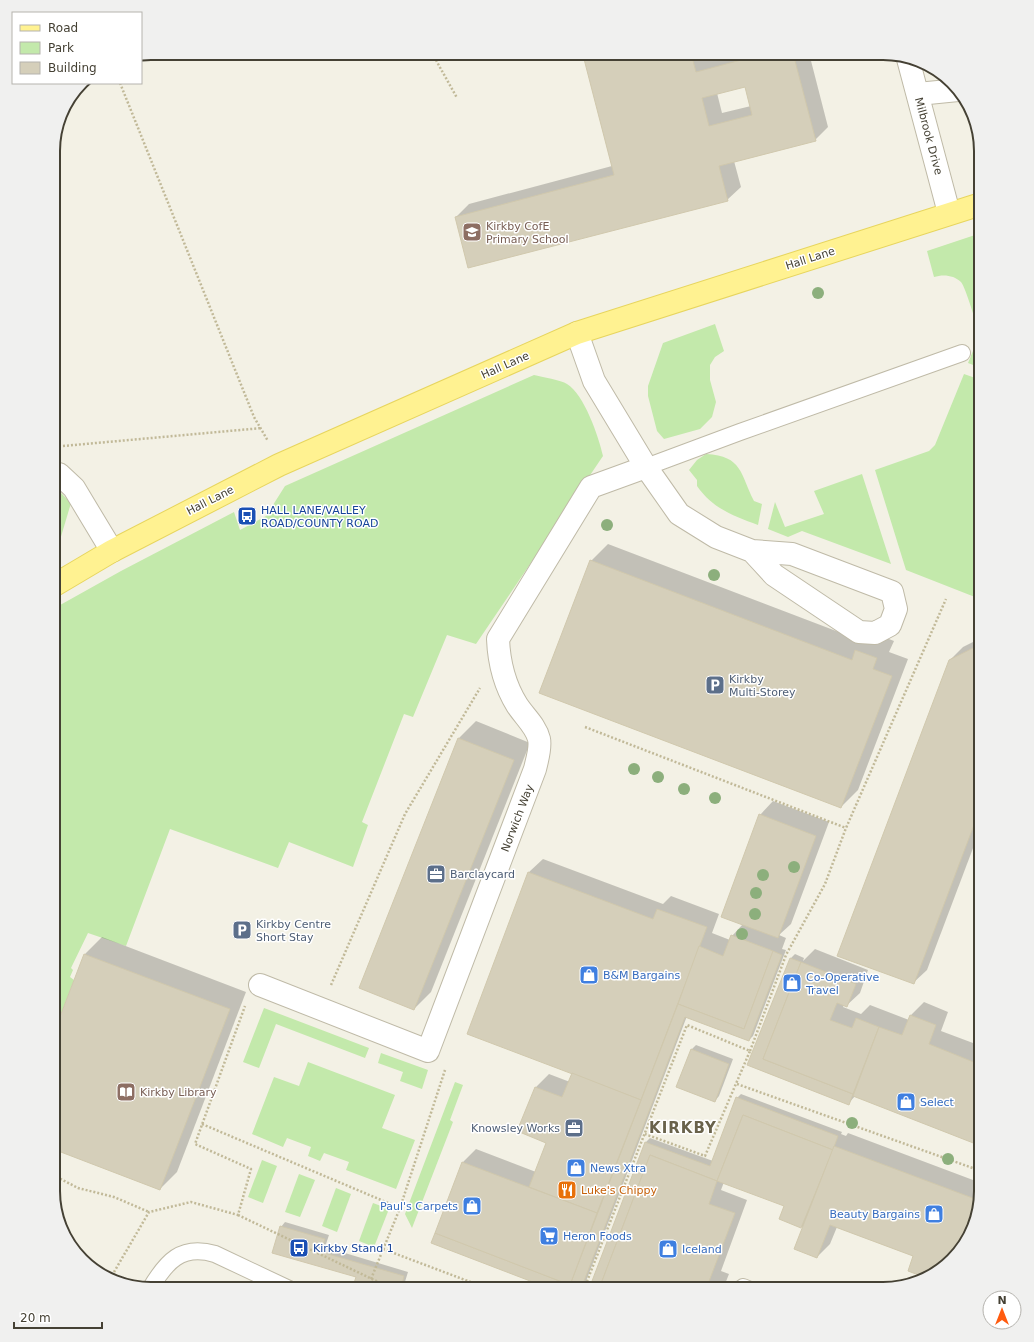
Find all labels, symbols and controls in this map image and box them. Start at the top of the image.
legend [12,12,142,84]
text: Road [48,21,78,35]
text: Park [48,41,74,55]
text: Building [48,61,97,75]
street label: Milbrook Drive [912,96,945,176]
place label: Kirkby CofE Primary School [486,220,569,246]
school or university icon: Kirkby CofE Primary School [461,221,483,243]
street label: Hall Lane [784,244,837,273]
street label: Hall Lane [479,349,531,382]
street label: Hall Lane [184,483,236,518]
place label: HALL LANE/VALLEY ROAD/COUNTY ROAD [261,504,378,530]
bus stop icon: HALL LANE/VALLEY ROAD/COUNTY ROAD [236,505,258,527]
place label: Kirkby Multi-Storey [729,673,796,699]
parking icon: Kirkby Multi-Storey [704,674,726,696]
street label: Norwich Way [499,782,537,854]
office icon: Barclaycard [425,863,447,885]
place label: Barclaycard [450,868,515,881]
place label: Kirkby Centre Short Stay [256,918,331,944]
parking icon: Kirkby Centre Short Stay [231,919,253,941]
shop icon: B&M Bargains [578,964,600,986]
place label: B&M Bargains [603,969,680,982]
place label: Co-Operative Travel [805,971,879,997]
shop icon: Co-Operative Travel [781,972,803,994]
library icon: Kirkby Library [115,1081,137,1103]
place label: Kirkby Library [140,1086,217,1099]
shop icon: Select [895,1091,917,1113]
place label: Select [920,1096,955,1109]
office icon: Knowsley Works [563,1117,585,1139]
district label: KIRKBY [649,1119,717,1137]
place label: Knowsley Works [471,1122,560,1135]
shop icon: News Xtra [565,1157,587,1179]
place label: News Xtra [590,1162,646,1175]
restaurant icon: Luke's Chippy [556,1179,578,1201]
place label: Luke's Chippy [581,1184,658,1197]
shop icon: Paul's Carpets [461,1195,483,1217]
place label: Paul's Carpets [380,1200,458,1213]
shop icon: Beauty Bargains [923,1203,945,1225]
place label: Beauty Bargains [830,1208,920,1221]
supermarket icon: Heron Foods [538,1225,560,1247]
place label: Heron Foods [563,1230,632,1243]
bus stop icon: Kirkby Stand 1 [288,1237,310,1259]
shop icon: Iceland [657,1238,679,1260]
place label: Kirkby Stand 1 [313,1242,394,1255]
place label: Iceland [682,1243,722,1256]
north arrow [982,1290,1022,1330]
text: N [997,1294,1007,1307]
scale bar [14,1304,102,1330]
text: 20 m [20,1311,51,1325]

